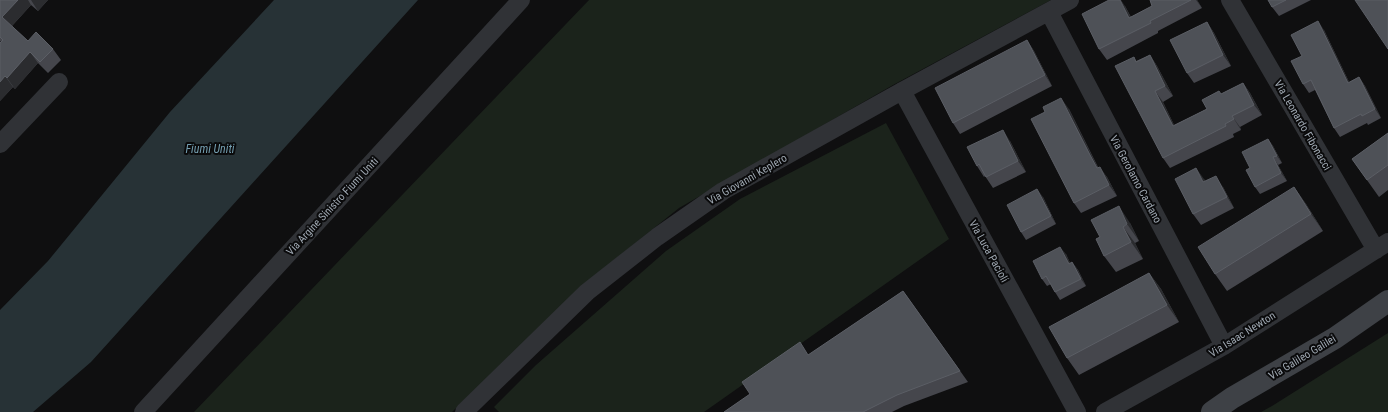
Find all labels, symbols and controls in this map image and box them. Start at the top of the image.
street label: Via Leonardo Fibonacci [1271,78,1334,173]
street label: Via Gerolamo Cardano [1107,133,1164,226]
water label: Fiumi Uniti [185,142,235,156]
street label: Via Giovanni Keplero [705,151,790,207]
street label: Via Argine Sinistro Fiumi Uniti [284,155,381,258]
street label: Via Luca Pacioli [966,218,1011,285]
street label: Via Isaac Newton [1207,309,1278,360]
street label: Via Galileo Galilei [1266,332,1338,383]

